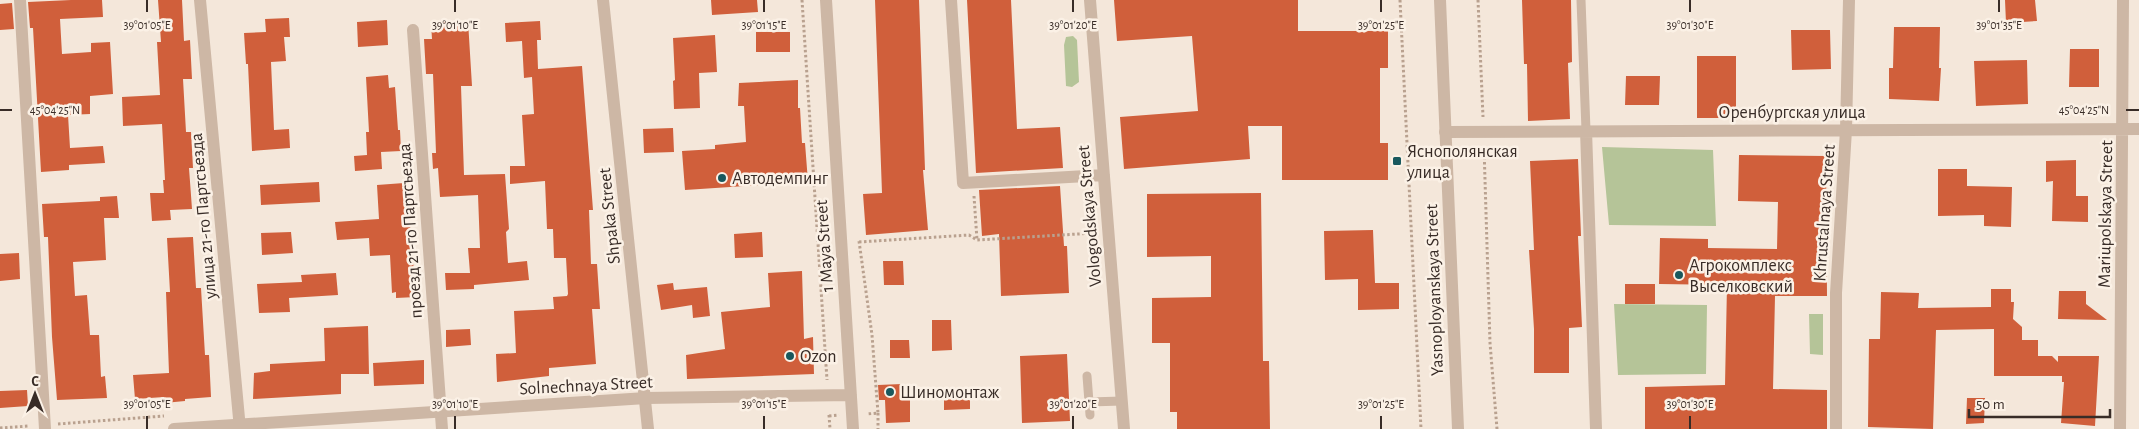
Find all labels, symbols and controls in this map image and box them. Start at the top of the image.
text: 39°01'05"E [123,19,171,31]
text: 39°01'10"E [432,19,478,31]
text: 39°01'15"E [742,19,787,31]
text: 39°01'20"E [1049,19,1097,31]
text: 39°01'25"E [1358,19,1404,31]
text: 39°01'30"E [1667,19,1714,31]
text: 39°01'35"E [1976,19,2022,31]
street label: Оренбургская улица [1718,103,1866,122]
text: 45°04'25"N [30,104,80,116]
text: 45°04'25"N [2059,104,2109,116]
street label: улица 21-го Партсъезда [188,132,220,301]
street label: Mariupolskaya Street [2096,140,2116,288]
street label: проезд 21-го Партсъезда [396,143,426,319]
place label: Яснополянская улица [1406,143,1518,182]
street label: Vologodskaya Street [1075,144,1105,287]
street label: Khrustalnaya Street [1811,144,1839,282]
marker: Яснополянская улица [1391,155,1403,167]
street label: Shpaka Street [596,167,624,265]
place label: Автодемпинг [732,170,829,188]
marker: Автодемпинг [716,172,728,184]
street label: 1 Maya Street [813,199,837,293]
street label: Yasnoployanskaya Street [1423,203,1447,376]
place label: Агрокомплекс Выселковский [1689,257,1793,296]
marker: Агрокомплекс Выселковский [1673,269,1685,281]
place label: Ozon [800,348,837,366]
marker: Ozon [784,350,796,362]
north arrow [10,369,60,419]
street label: Solnechnaya Street [519,374,653,398]
text: С [31,375,39,389]
place label: Шиномонтаж [900,384,1000,402]
marker: Шиномонтаж [884,386,896,398]
scale bar [1969,386,2110,418]
text: 50 m [1976,397,2005,412]
text: 39°01'05"E [123,398,171,410]
text: 39°01'10"E [432,398,478,410]
text: 39°01'15"E [742,398,787,410]
text: 39°01'20"E [1049,398,1097,410]
text: 39°01'25"E [1358,398,1404,410]
text: 39°01'30"E [1667,398,1714,410]

